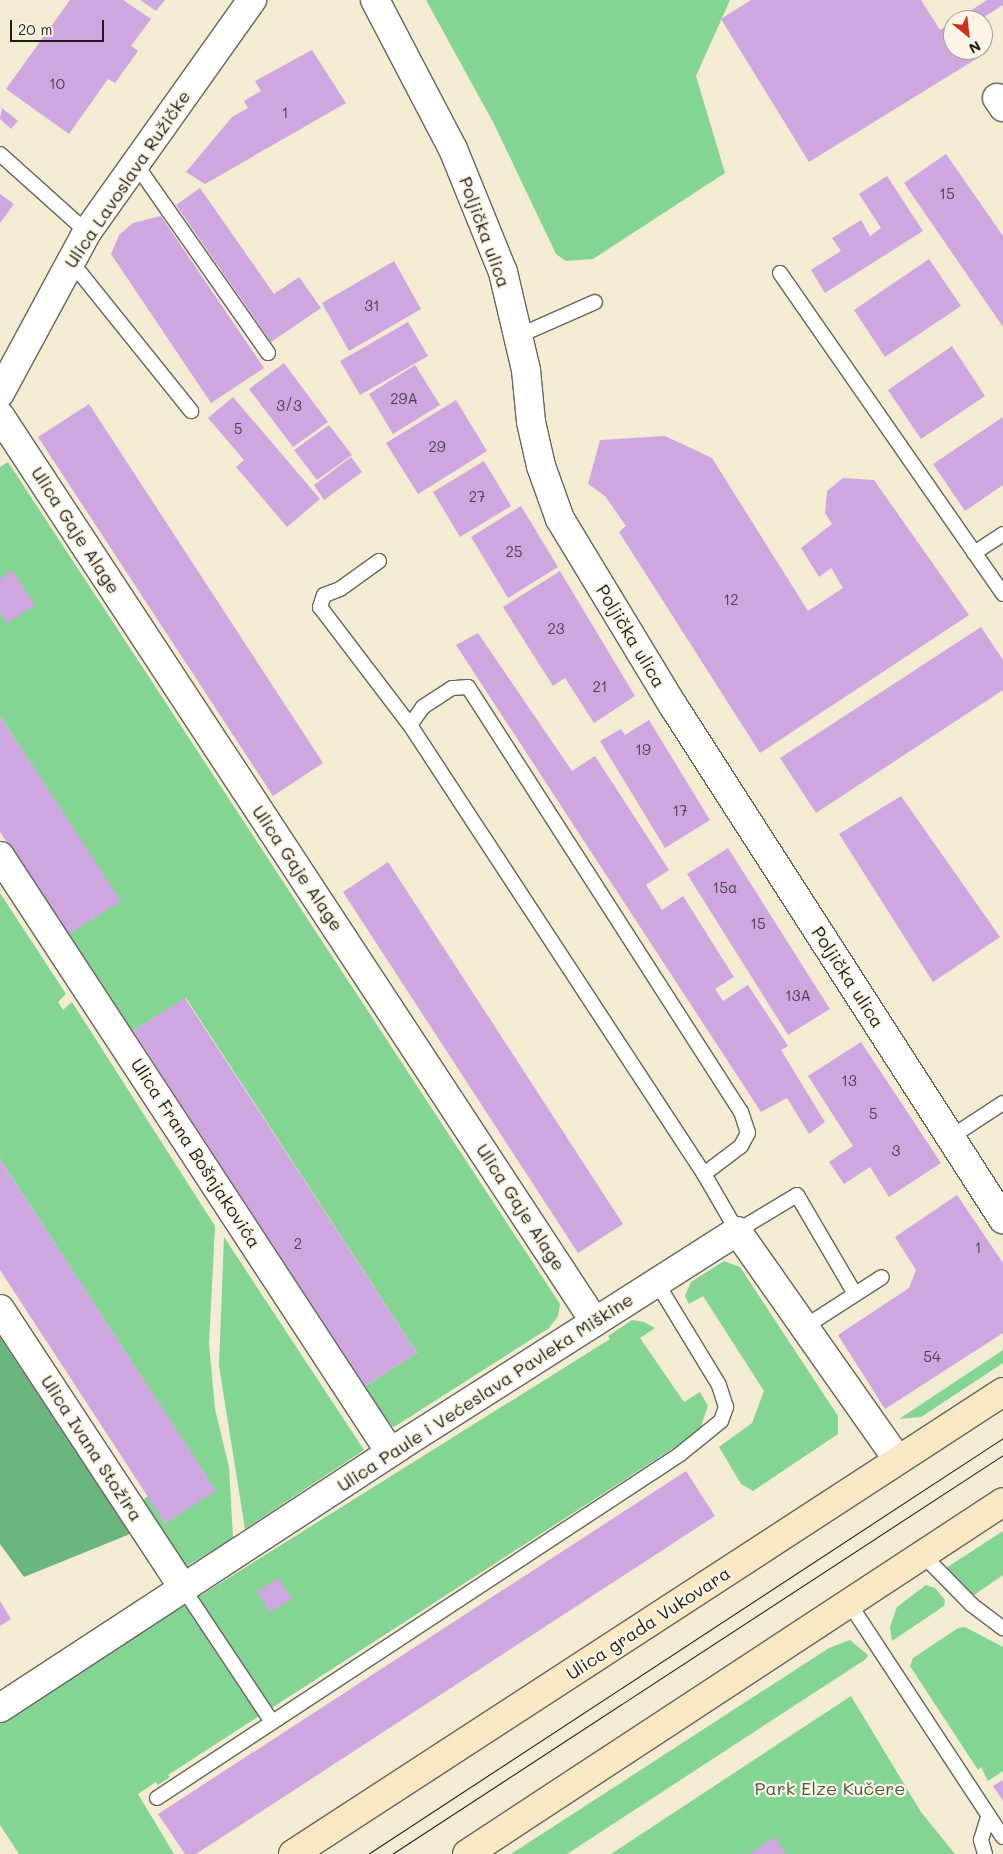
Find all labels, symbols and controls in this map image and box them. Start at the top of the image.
scale bar [12,10,106,42]
north arrow [943,10,993,60]
text: 20 m [18,19,52,39]
text: N [966,37,984,59]
house number: 10 [49,75,65,93]
street label: Ulica Lavoslava Ružičke [59,86,195,272]
house number: 1 [282,104,288,122]
street label: Poljička ulica [455,174,515,290]
house number: 15 [939,185,955,203]
house number: 31 [364,297,380,315]
house number: 29A [390,390,418,408]
house number: 3/3 [276,397,302,415]
house number: 5 [234,420,242,438]
house number: 29 [428,438,446,456]
street label: Ulica Gaje Alage [27,463,125,597]
house number: 27 [469,488,485,506]
house number: 25 [505,543,523,561]
street label: Poljička ulica [592,580,670,692]
house number: 12 [723,591,739,609]
house number: 23 [547,620,565,638]
house number: 21 [592,678,608,696]
house number: 19 [635,741,651,759]
street label: Ulica Gaje Alage [248,801,348,935]
house number: 17 [672,802,688,820]
house number: 15a [713,879,737,897]
house number: 15 [750,915,766,933]
street label: Poljička ulica [807,922,889,1032]
house number: 13A [785,987,811,1005]
street label: Ulica Frana Bošnjakovića [127,1054,265,1252]
house number: 13 [841,1072,857,1090]
house number: 5 [869,1105,877,1123]
street label: Ulica Gaje Alage [472,1140,570,1274]
house number: 3 [892,1142,900,1160]
house number: 2 [294,1235,302,1253]
house number: 1 [975,1239,981,1257]
street label: Ulica Paule i Većeslava Pavleka Miškine [333,1288,637,1496]
house number: 54 [923,1348,941,1366]
street label: Ulica Ivana Stožira [37,1371,147,1525]
street label: Ulica grada Vukovara [562,1562,734,1684]
park label: Park Elze Kučere [755,1777,905,1799]

